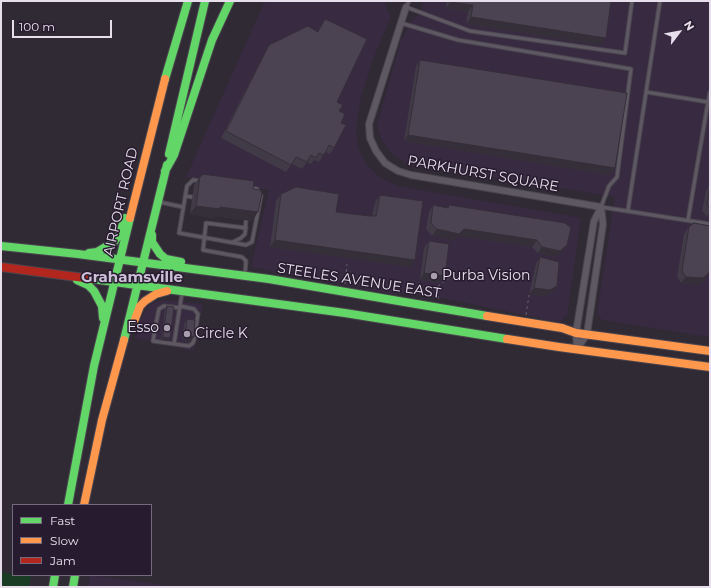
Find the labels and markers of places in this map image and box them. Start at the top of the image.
place label: Purba Vision [442,268,530,284]
marker: Purba Vision [429,271,439,281]
place label: Esso [127,320,159,336]
marker: Esso [162,323,172,333]
place label: Circle K [195,326,248,342]
marker: Circle K [182,329,192,339]

